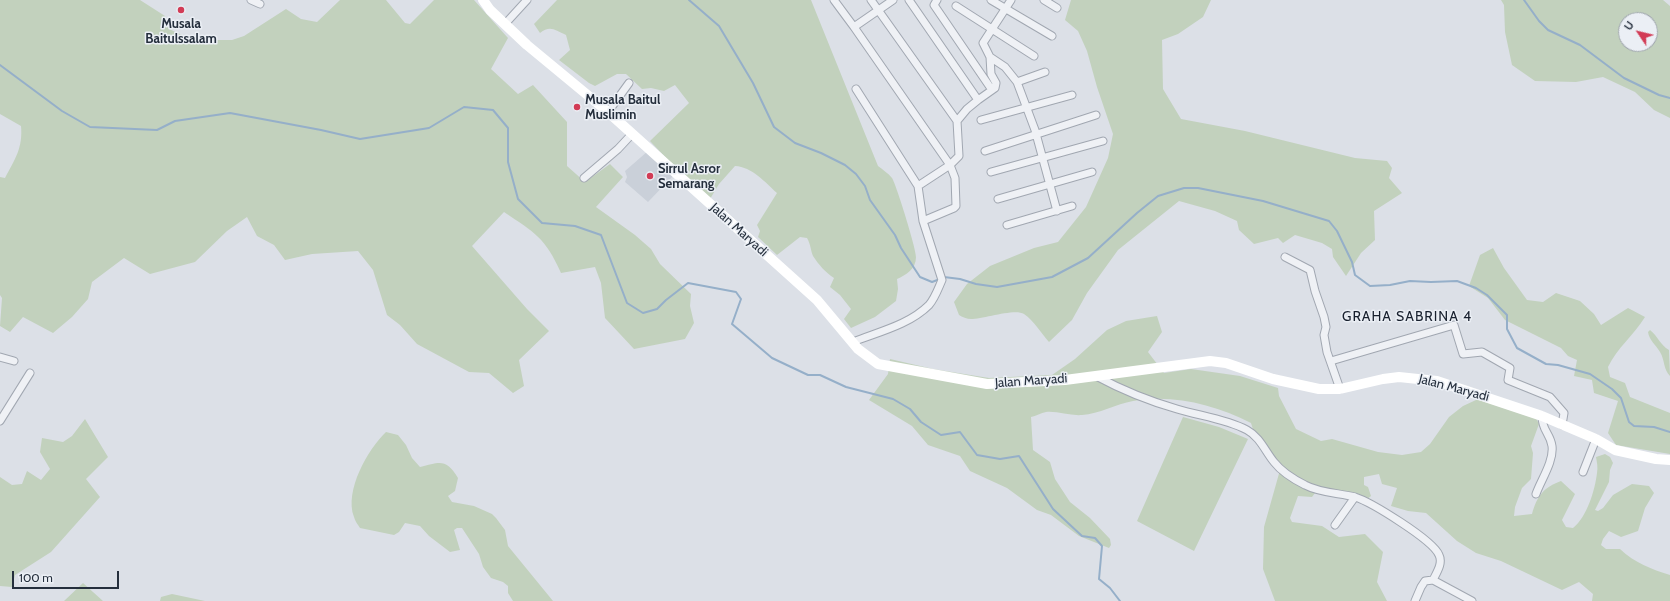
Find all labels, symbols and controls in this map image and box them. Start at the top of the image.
marker: Musala Baitulssalam [176,5,186,15]
north arrow [1618,12,1658,52]
place label: Musala Baitulssalam [145,16,217,47]
text: U [1621,18,1637,33]
place label: Musala Baitul Muslimin [585,92,660,123]
marker: Musala Baitul Muslimin [572,102,582,112]
place label: Sirrul Asror Semarang [658,161,720,192]
marker: Sirrul Asror Semarang [645,171,655,181]
street label: Jalan Maryadi [707,200,771,260]
district label: GRAHA SABRINA 4 [1342,309,1472,325]
street label: Jalan Maryadi [994,371,1068,391]
street label: Jalan Maryadi [1417,371,1491,405]
scale bar [14,563,121,589]
text: 100 m [19,570,53,585]

